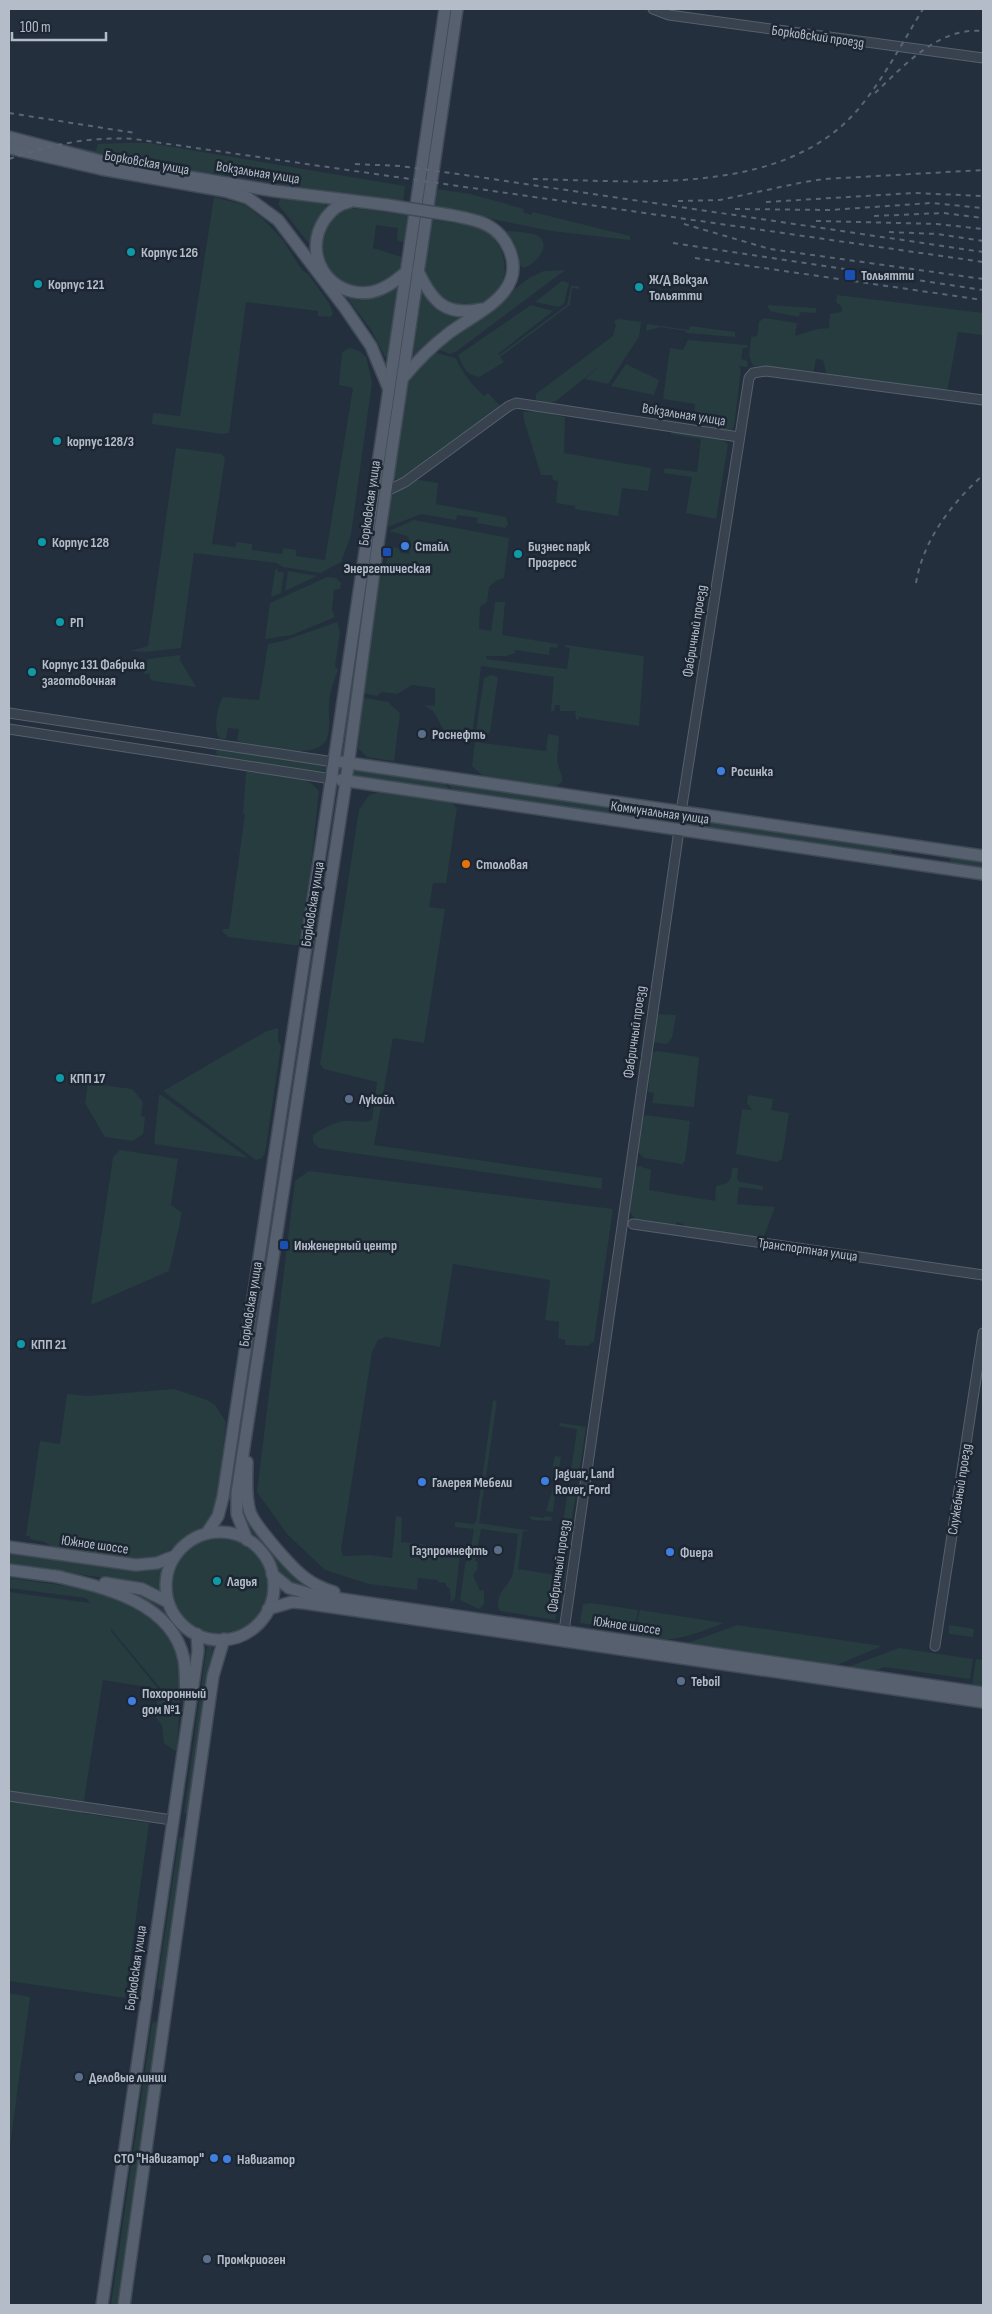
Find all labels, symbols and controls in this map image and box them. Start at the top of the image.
scale bar [12,10,106,42]
text: 100 m [20,18,51,37]
street label: Борковский проезд [770,22,865,51]
street label: Борковская улица [103,147,191,178]
street label: Вокзальная улица [215,158,301,187]
place label: Корпус 126 [141,244,199,261]
marker: Корпус 126 [125,246,137,258]
place label: Тольятти [861,267,914,284]
marker: Тольятти [843,268,857,282]
place label: Ж/Д Вокзал Тольятти [649,271,708,304]
place label: Корпус 121 [48,276,105,293]
marker: Корпус 121 [32,278,44,290]
marker: Ж/Д Вокзал Тольятти [633,281,645,293]
street label: Вокзальная улица [641,400,727,429]
place label: корпус 128/3 [67,433,134,450]
marker: корпус 128/3 [51,435,63,447]
street label: Борковская улица [355,459,384,547]
place label: Корпус 128 [52,534,110,551]
marker: Корпус 128 [36,536,48,548]
place label: Стайл [415,538,449,555]
place label: Бизнес парк Прогресс [528,538,590,571]
marker: Стайл [399,540,411,552]
marker: Энергетическая [381,546,393,558]
marker: Бизнес парк Прогресс [512,548,524,560]
place label: Энергетическая [343,560,431,577]
street label: Фабричный проезд [679,584,710,678]
place label: РП [70,614,84,631]
marker: РП [54,616,66,628]
place label: Корпус 131 Фабрика заготовочная [42,656,145,689]
marker: Корпус 131 Фабрика заготовочная [26,666,38,678]
place label: Роснефть [432,726,486,743]
marker: Роснефть [416,728,428,740]
place label: Росинка [731,763,773,780]
marker: Росинка [715,765,727,777]
street label: Коммунальная улица [610,797,710,828]
place label: Столовая [476,856,528,873]
marker: Столовая [460,858,472,870]
street label: Борковская улица [297,860,328,948]
street label: Фабричный проезд [620,985,649,1079]
place label: КПП 17 [70,1070,106,1087]
marker: КПП 17 [54,1072,66,1084]
place label: Лукойл [358,1091,395,1108]
marker: Лукойл [343,1093,355,1105]
street label: Транспортная улица [757,1234,859,1265]
place label: Инженерный центр [294,1237,397,1254]
marker: Инженерный центр [278,1239,290,1251]
street label: Борковская улица [235,1260,266,1348]
place label: КПП 21 [31,1336,67,1353]
marker: КПП 21 [15,1338,27,1350]
street label: Служебный проезд [944,1442,975,1536]
place label: Jaguar, Land Rover, Ford [554,1465,614,1498]
place label: Галерея Мебели [432,1474,512,1491]
marker: Jaguar, Land Rover, Ford [539,1475,551,1487]
marker: Галерея Мебели [416,1476,428,1488]
street label: Фабричный проезд [544,1519,573,1613]
street label: Южное шоссе [60,1531,130,1558]
place label: Газпромнефть [411,1542,488,1559]
marker: Газпромнефть [492,1544,504,1556]
place label: Фиера [680,1544,714,1561]
marker: Фиера [664,1546,676,1558]
place label: Ладья [226,1573,257,1590]
marker: Ладья [211,1575,223,1587]
street label: Южное шоссе [592,1612,662,1639]
place label: Teboil [691,1673,720,1690]
marker: Teboil [675,1675,687,1687]
place label: Похоронный дом №1 [142,1685,206,1718]
marker: Похоронный дом №1 [126,1695,138,1707]
street label: Борковская улица [121,1924,150,2012]
place label: Деловые линии [89,2069,167,2086]
marker: Деловые линии [73,2071,85,2083]
place label: СТО "Навигатор" [114,2150,204,2167]
place label: Навигатор [237,2151,295,2168]
marker: СТО "Навигатор" [208,2152,220,2164]
marker: Навигатор [221,2153,233,2165]
place label: Промкриоген [217,2251,286,2268]
marker: Промкриоген [201,2253,213,2265]

